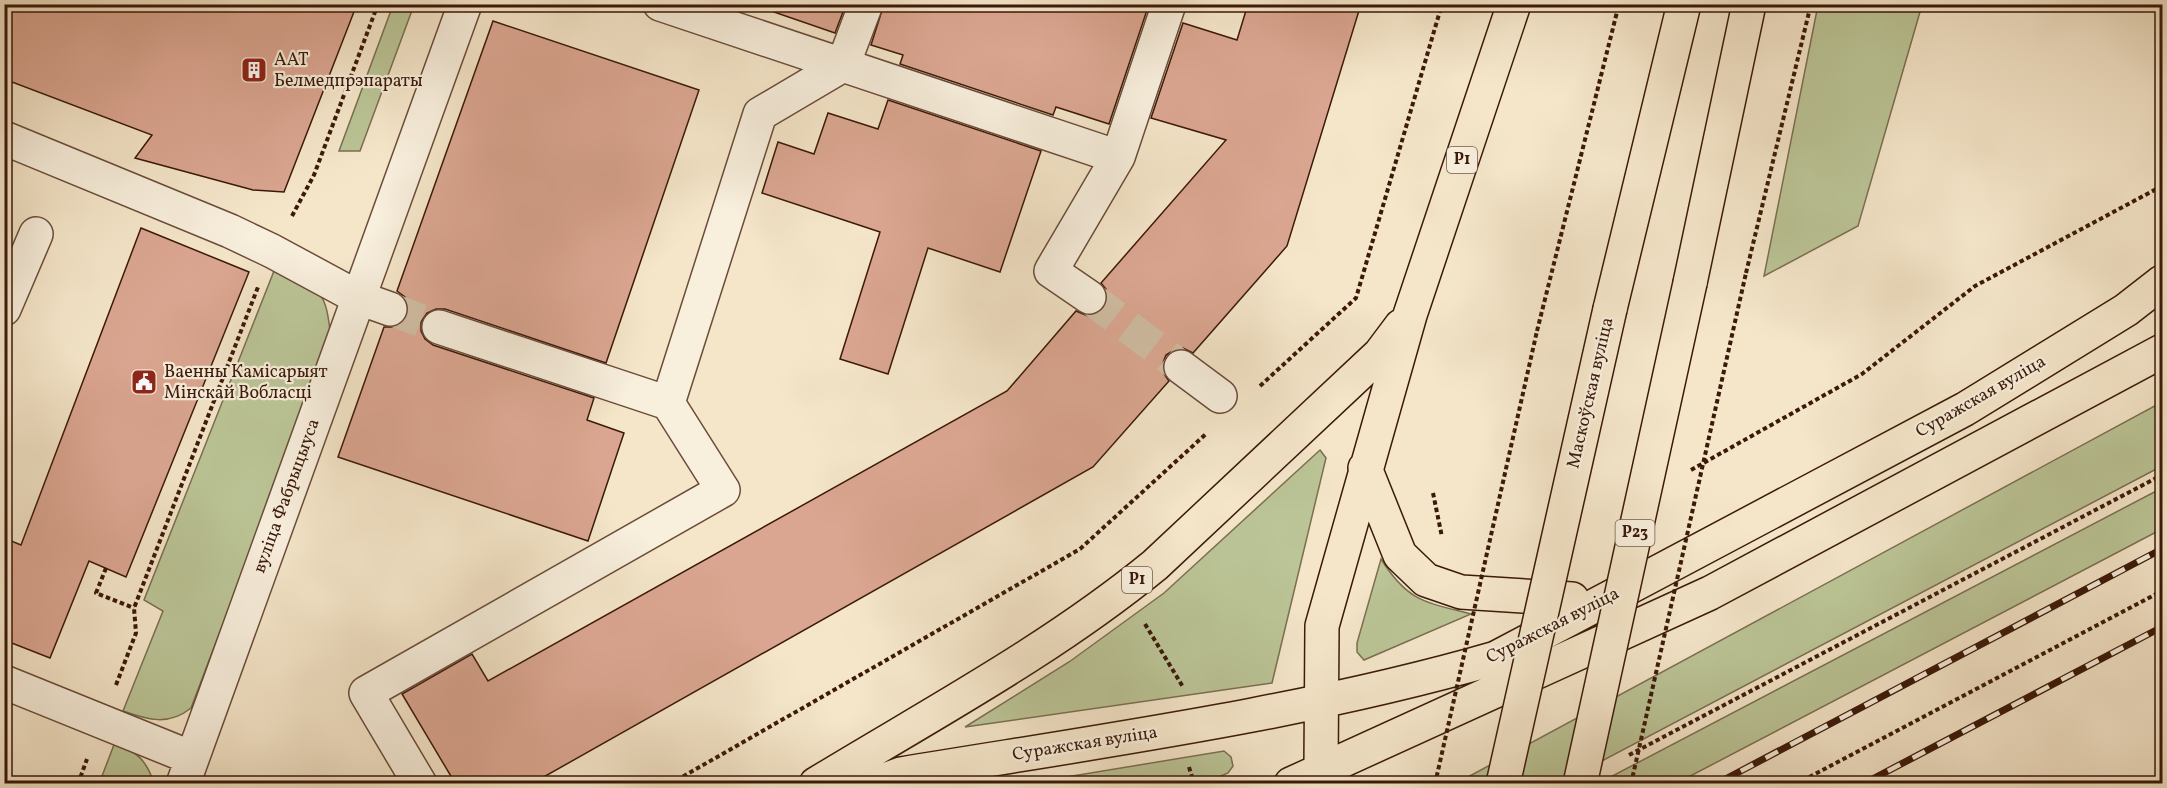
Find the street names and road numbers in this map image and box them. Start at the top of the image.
road number: Р1 [1447,147,1477,173]
street label: Маскоўская вуліца [1561,315,1621,471]
street label: Суражская вуліца [1911,350,2051,444]
street label: вуліца Фабрыцыуса [247,415,327,577]
road number: Р23 [1616,520,1654,546]
road number: Р1 [1122,567,1152,593]
street label: Суражская вуліца [1482,582,1624,670]
street label: Суражская вуліца [1011,720,1159,768]

